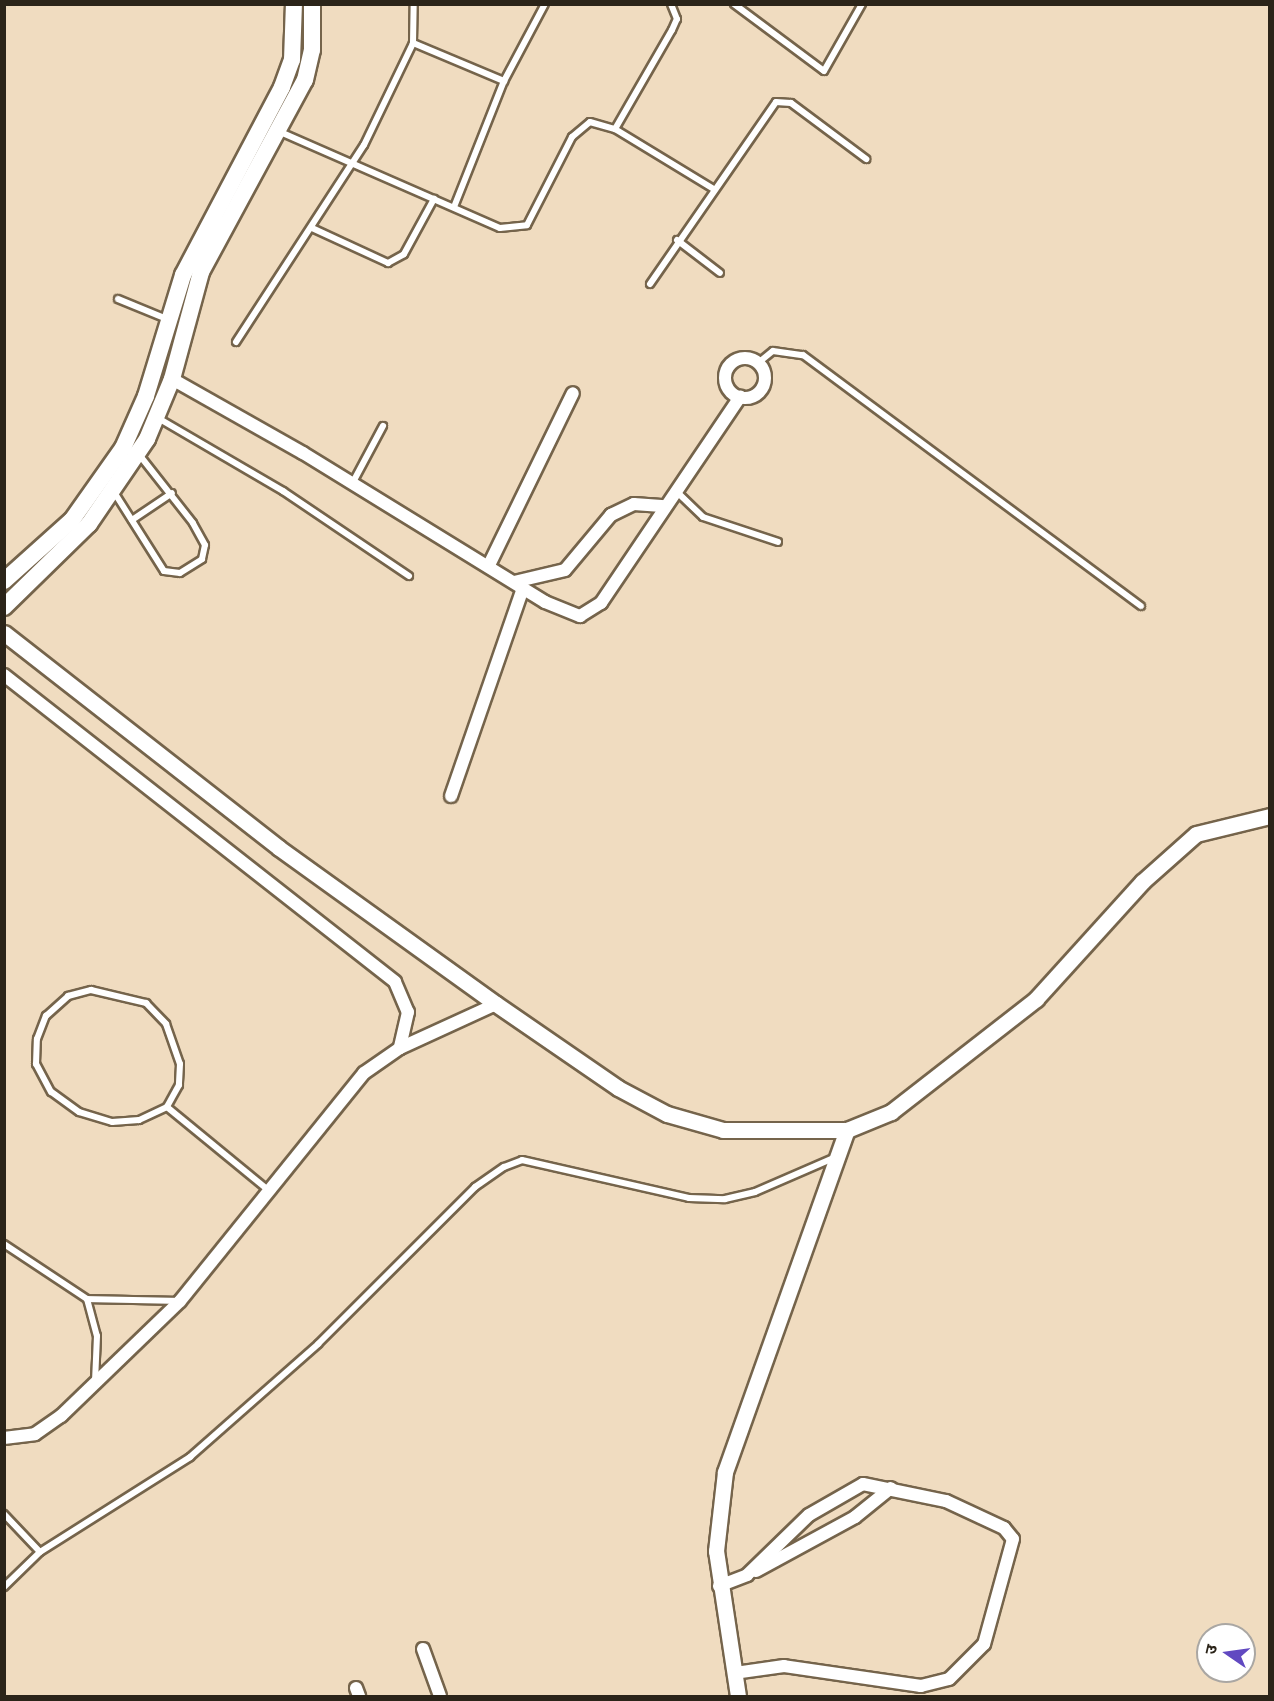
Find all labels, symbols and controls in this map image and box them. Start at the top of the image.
north arrow [1196,1623,1256,1683]
text: उ [1200,1643,1221,1656]

